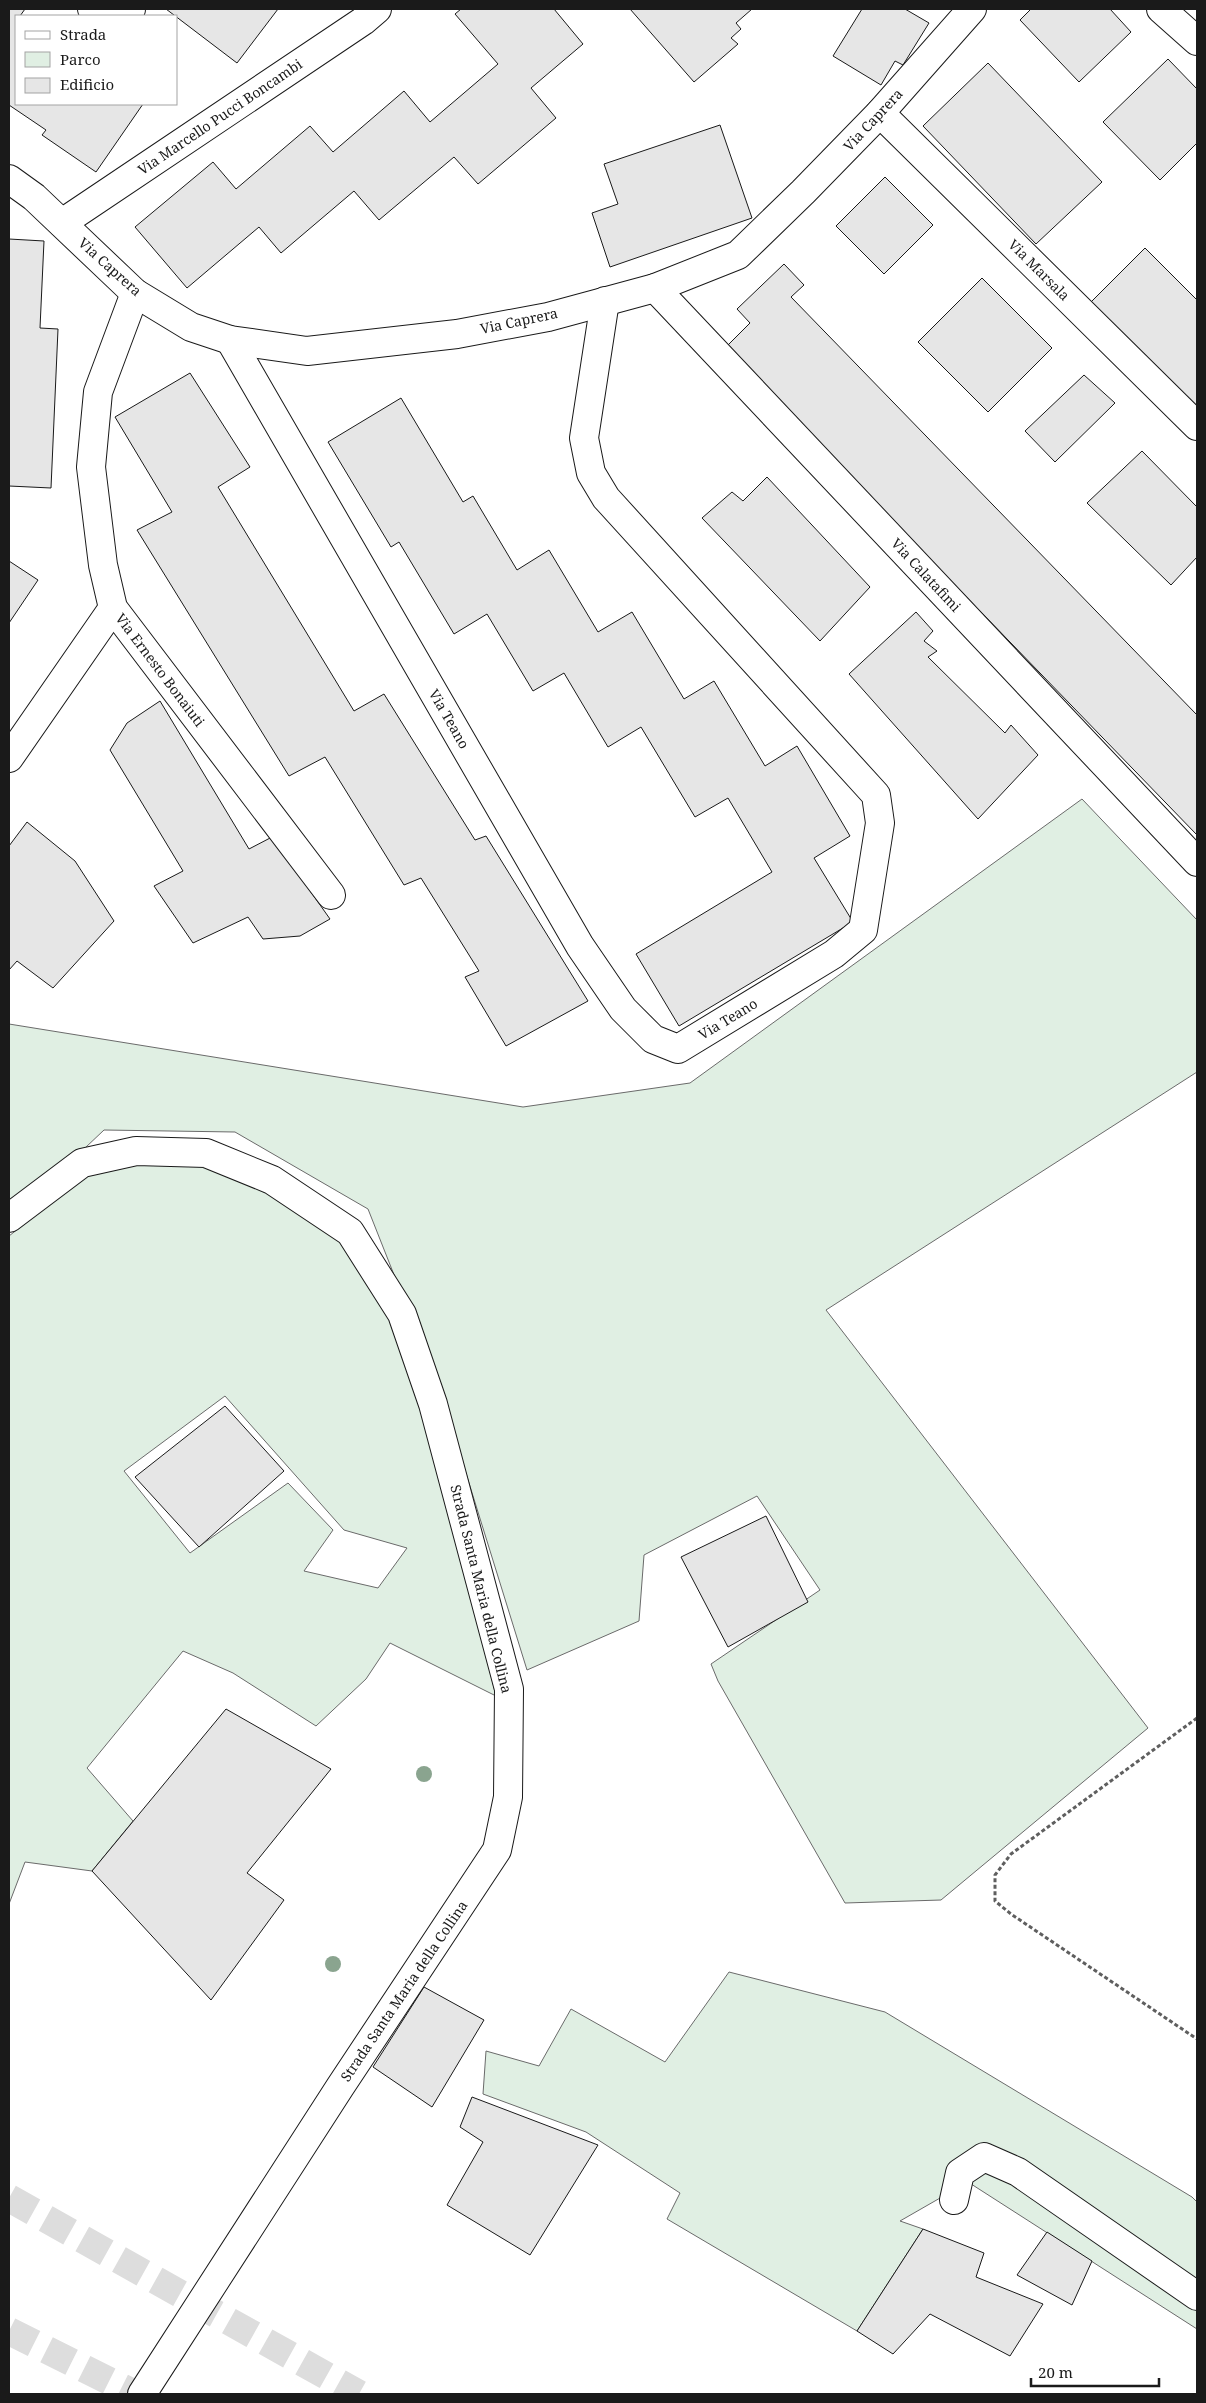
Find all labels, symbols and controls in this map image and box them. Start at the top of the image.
legend [15,15,178,105]
text: Strada [60,24,106,44]
text: Parco [60,49,101,69]
street label: Via Marcello Pucci Boncambi [134,54,306,179]
text: Edificio [60,74,114,94]
street label: Via Caprera [839,84,907,155]
street label: Via Caprera [75,233,146,300]
street label: Via Marsala [1005,235,1074,305]
street label: Via Caprera [478,303,560,338]
street label: Via Calatafimi [887,534,966,616]
street label: Via Ernesto Bonaiuti [112,609,210,731]
street label: Via Teano [425,685,474,752]
street label: Via Teano [695,993,761,1044]
street label: Strada Santa Maria della Collina [446,1483,517,1695]
street label: Strada Santa Maria della Collina [336,1896,471,2085]
scale bar [1031,2356,1158,2388]
text: 20 m [1038,2362,1073,2382]

